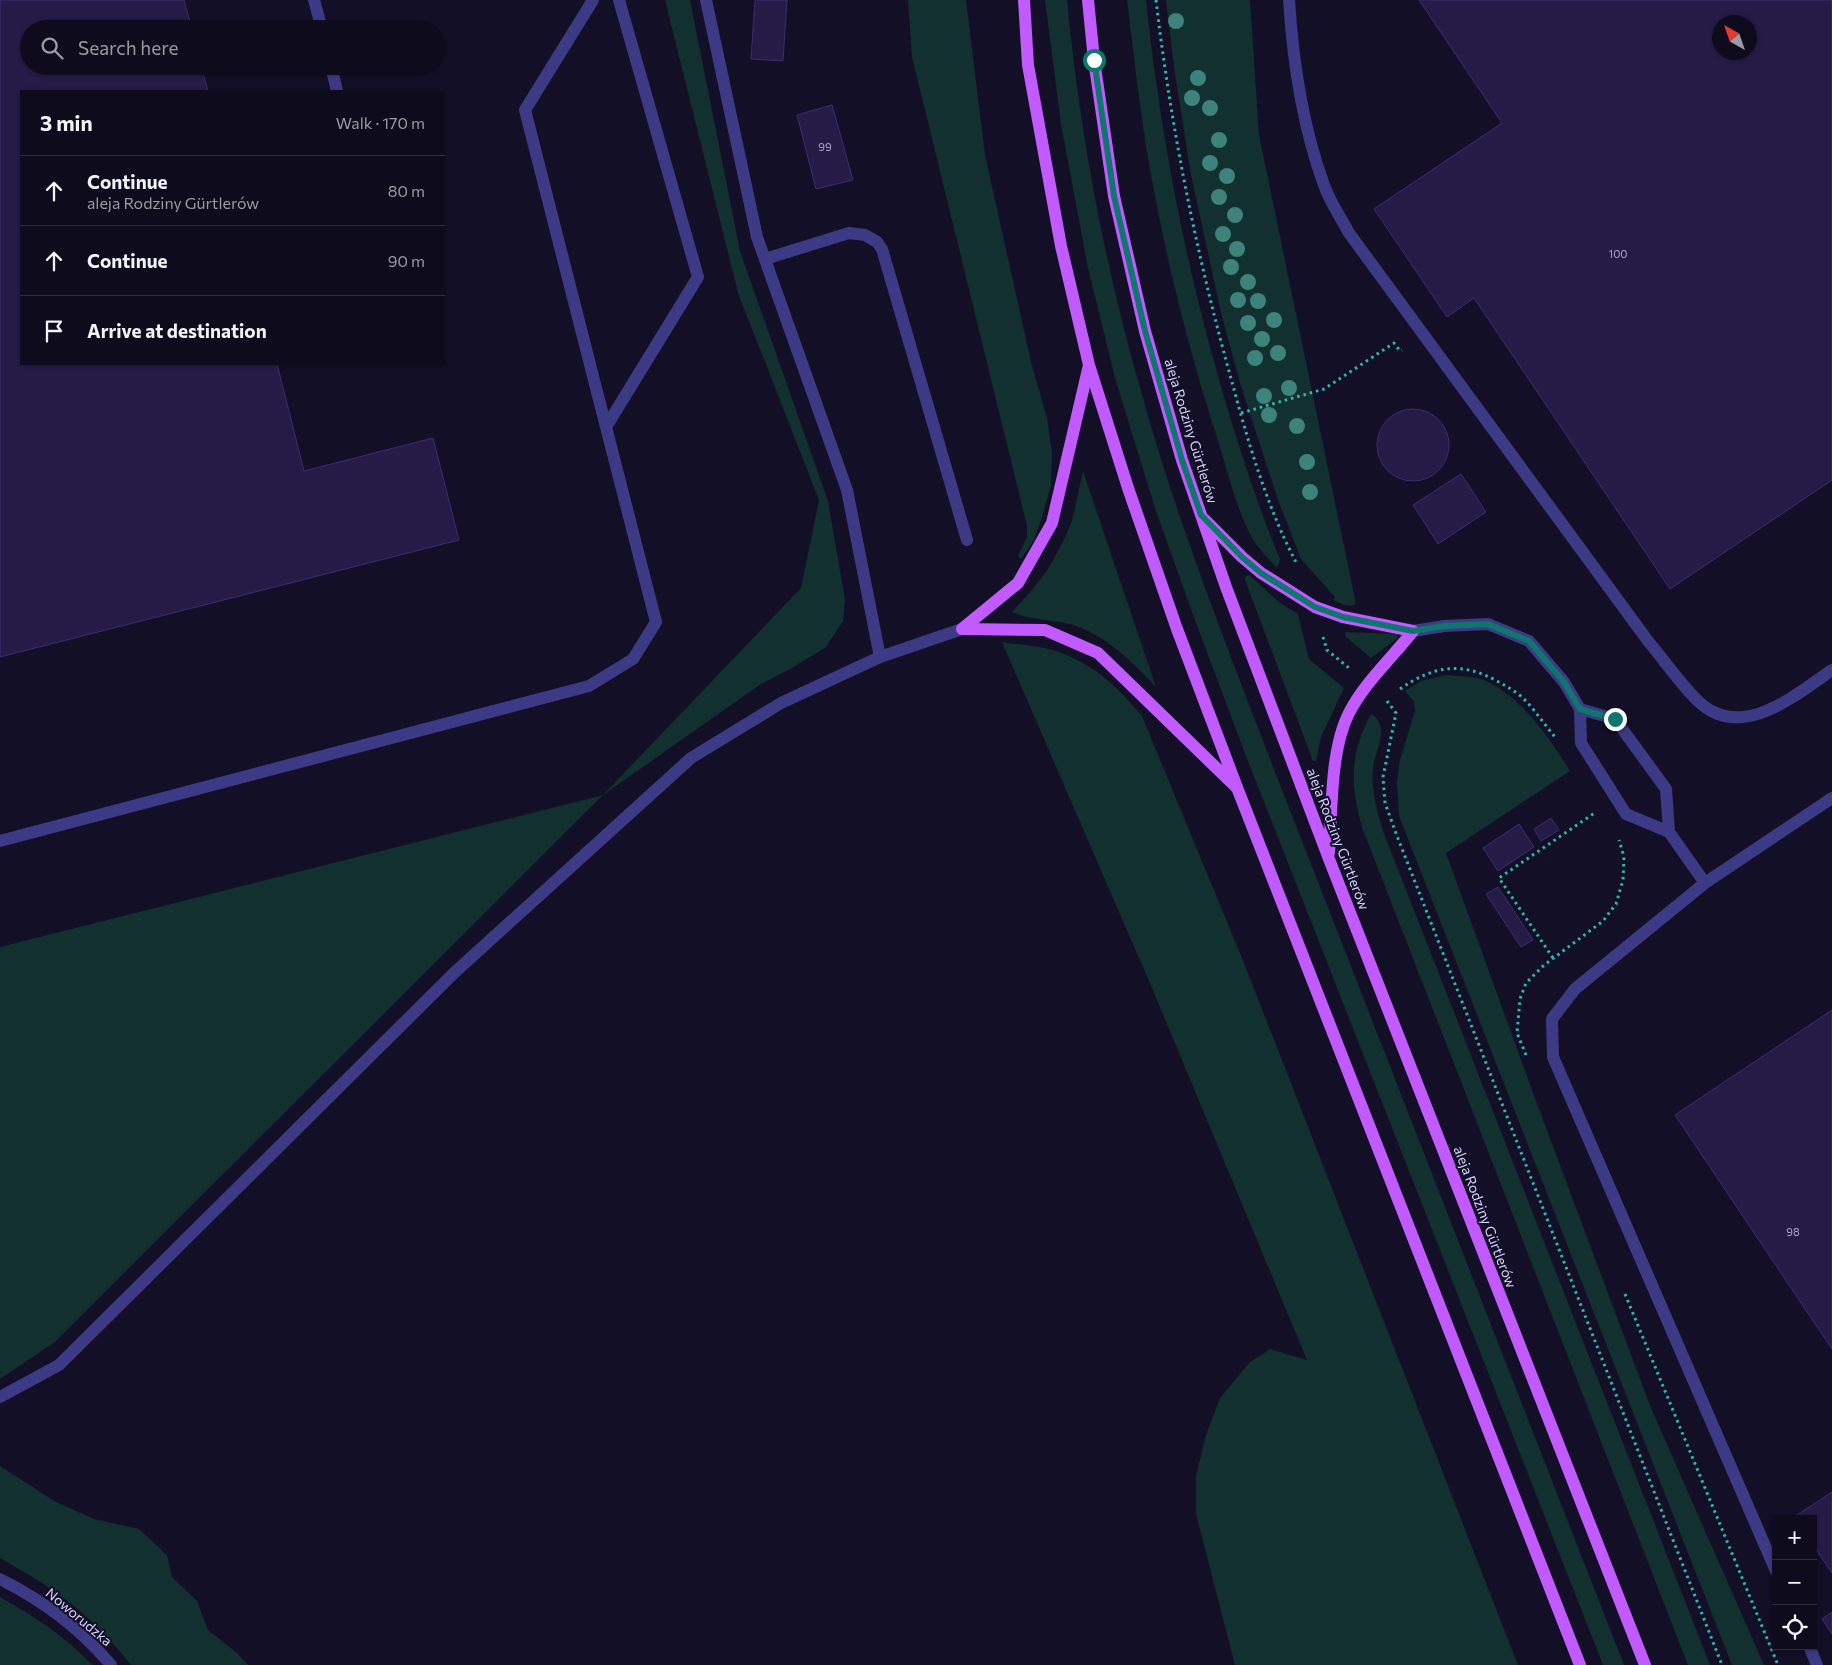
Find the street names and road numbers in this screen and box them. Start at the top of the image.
street label: aleja Rodziny Gürtlerów [1161,356,1222,505]
street label: aleja Rodziny Gürtlerów [1304,765,1373,912]
street label: aleja Rodziny Gürtlerów [1451,1143,1520,1290]
street label: Noworudzka [43,1584,116,1649]

